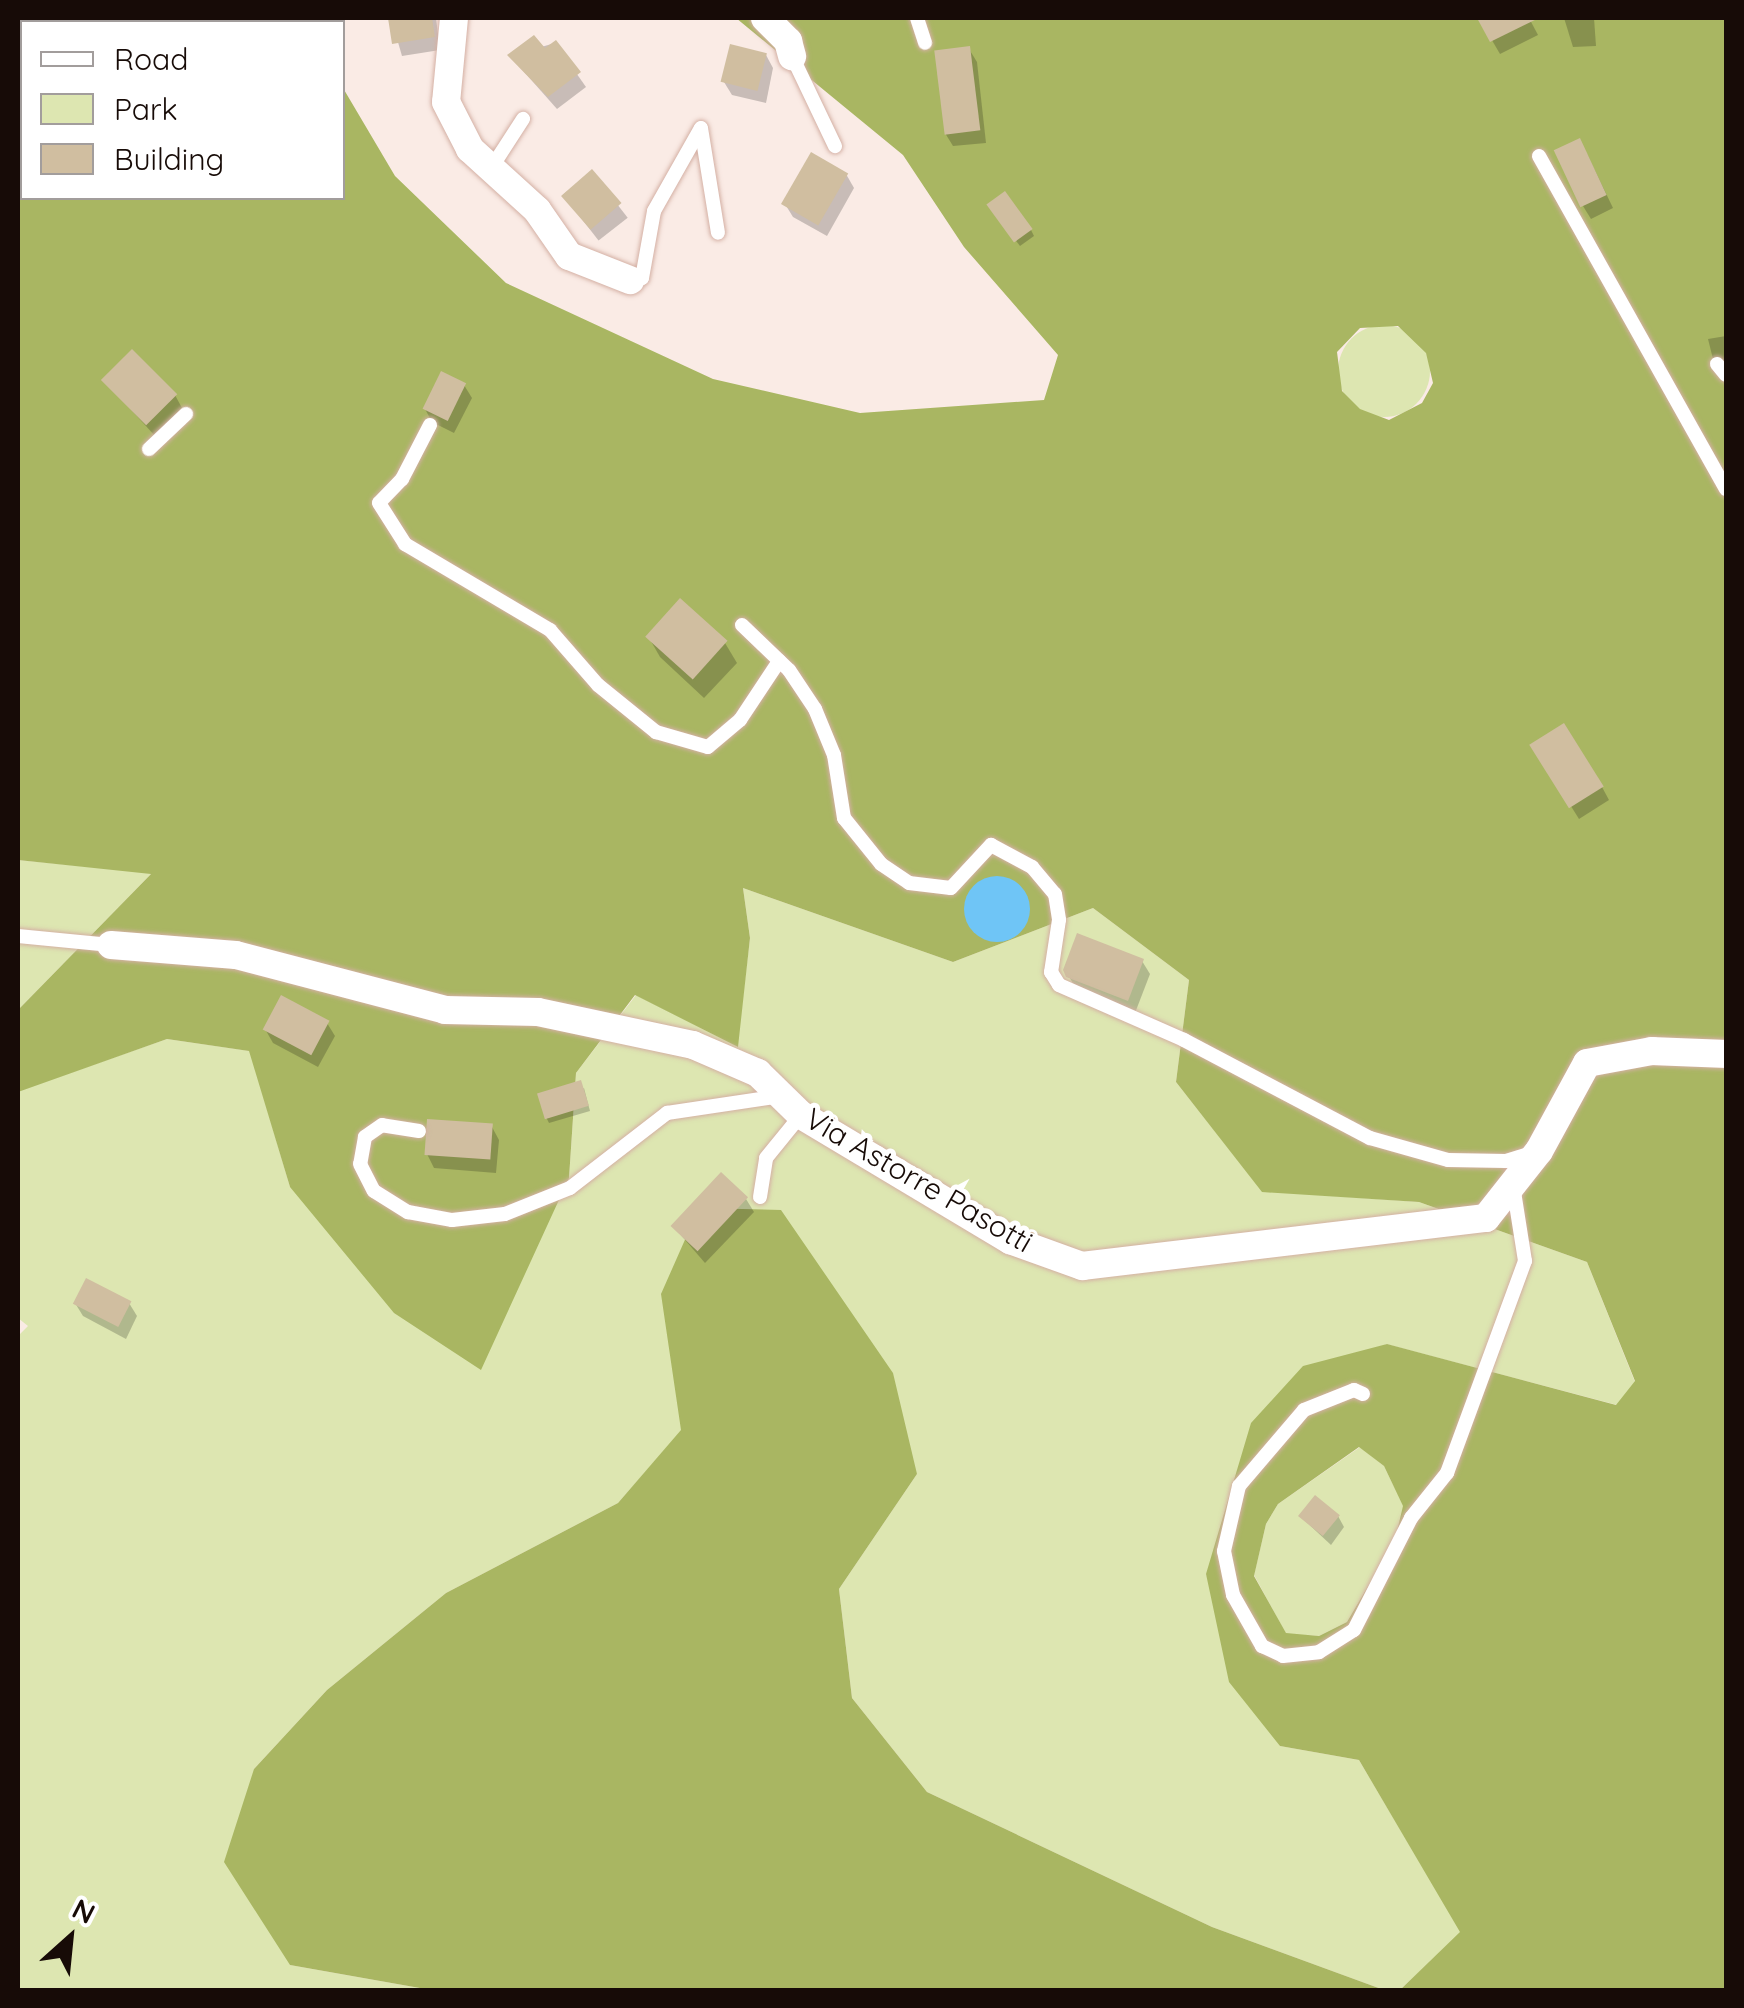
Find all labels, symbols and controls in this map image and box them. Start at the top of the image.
legend [20,20,345,200]
text: Road [114,40,188,78]
text: Park [114,90,178,128]
text: Building [114,140,224,178]
street label: Via Astorre Pasotti [799,1100,1039,1260]
north arrow [20,1888,120,1988]
text: N [67,1891,101,1931]

